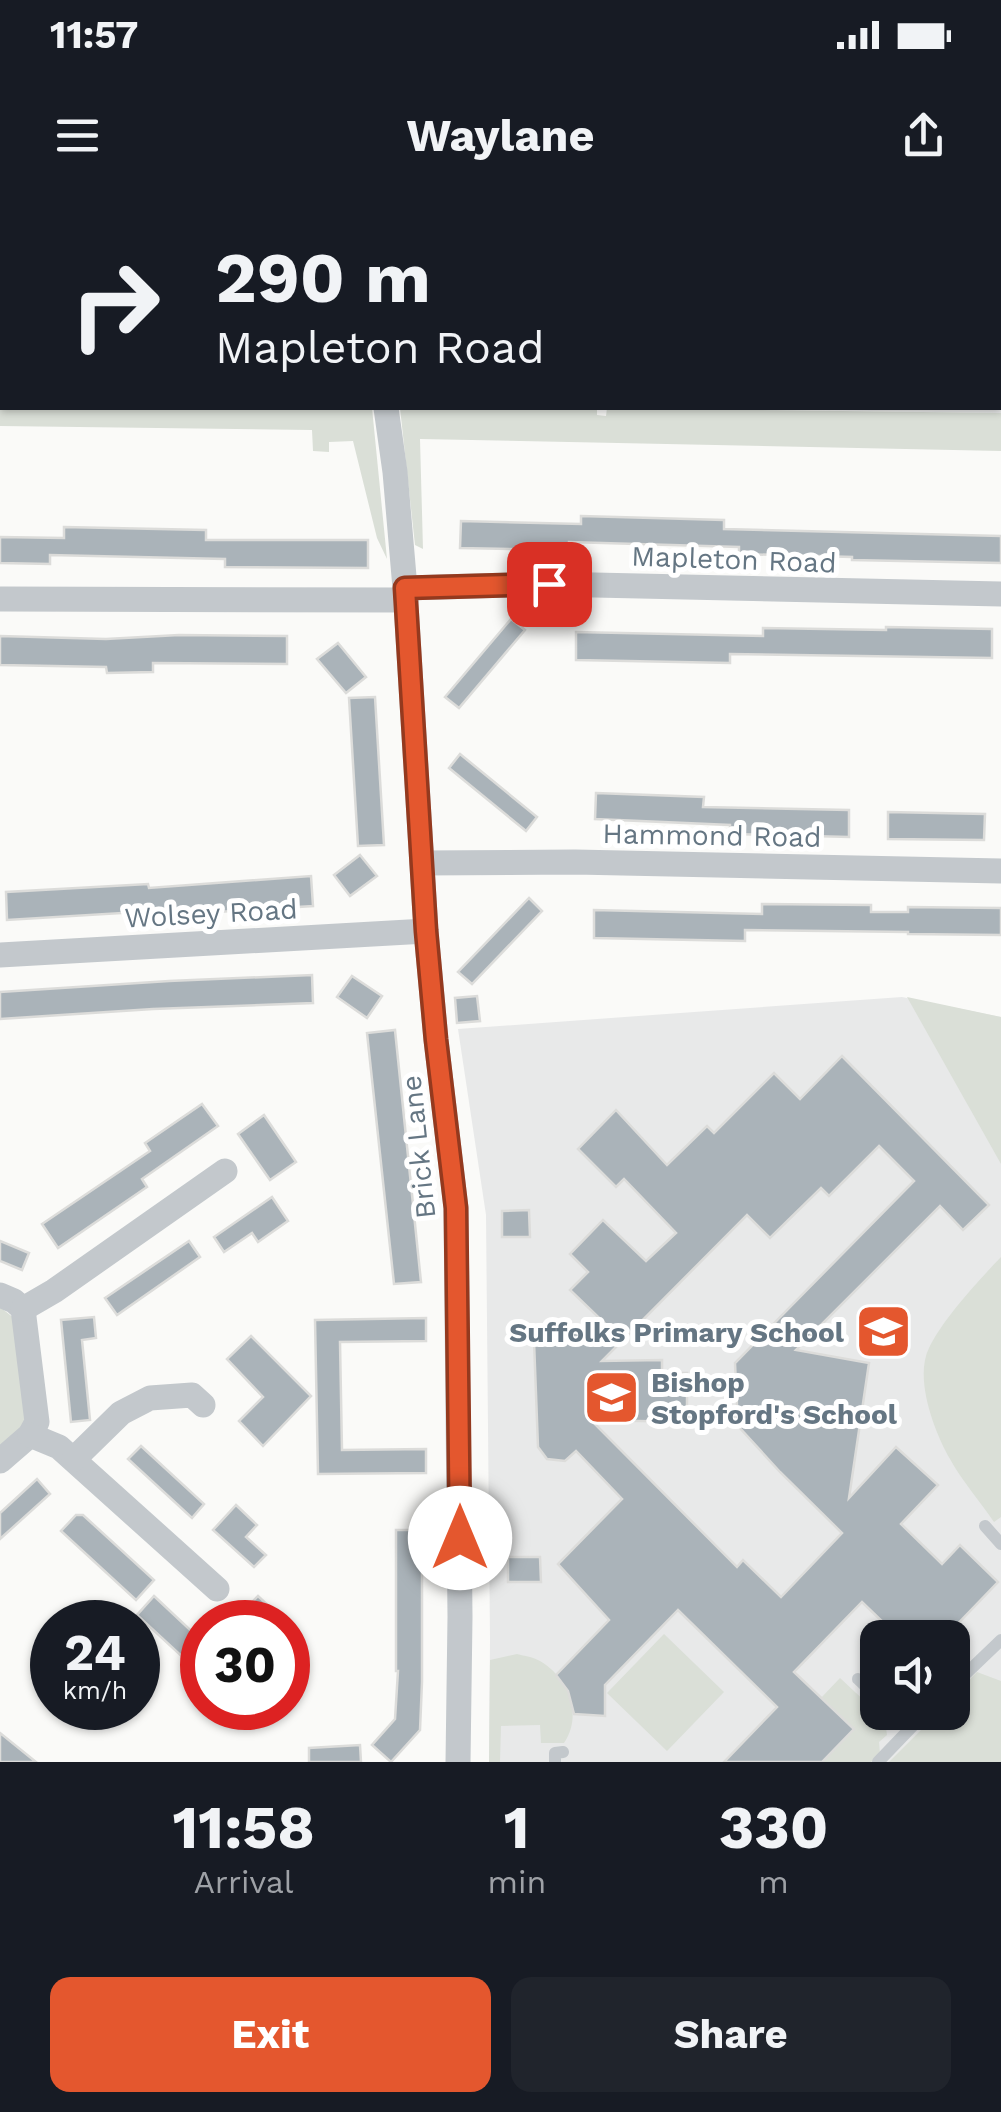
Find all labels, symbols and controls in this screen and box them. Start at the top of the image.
text: 11:57 [50,13,138,57]
icon: menu [50,108,105,163]
icon: share [896,108,951,163]
text: Waylane [406,109,595,162]
text: 290 m [215,237,431,319]
icon: right [50,240,180,370]
text: Mapleton Road [215,321,545,374]
street label: Mapleton Road [631,539,837,580]
pin [507,542,592,627]
icon: arrive [522,557,577,612]
street label: Hammond Road [602,817,822,854]
street label: Wolsey Road [124,892,298,935]
street label: Brick Lane [395,1074,442,1220]
school or university icon: Suffolks Primary School [853,1302,913,1362]
place label: Suffolks Primary School [509,1316,845,1349]
place label: Bishop Stopford's School [651,1366,898,1431]
school or university icon: Bishop Stopford's School [582,1368,642,1428]
position arrow [408,1486,512,1590]
speed limit sign: 30 [180,1600,310,1730]
map controls [860,1620,970,1730]
button: sound [860,1620,970,1730]
text: 24 [64,1623,126,1682]
text: km/h [63,1676,127,1705]
text: 11:58 [172,1792,315,1863]
text: 1 [504,1792,530,1863]
text: 330 [719,1792,829,1863]
text: Arrival [194,1863,294,1901]
text: min [487,1863,546,1901]
text: m [758,1863,789,1901]
button: Exit [50,1977,491,2092]
button: Share [511,1977,951,2092]

